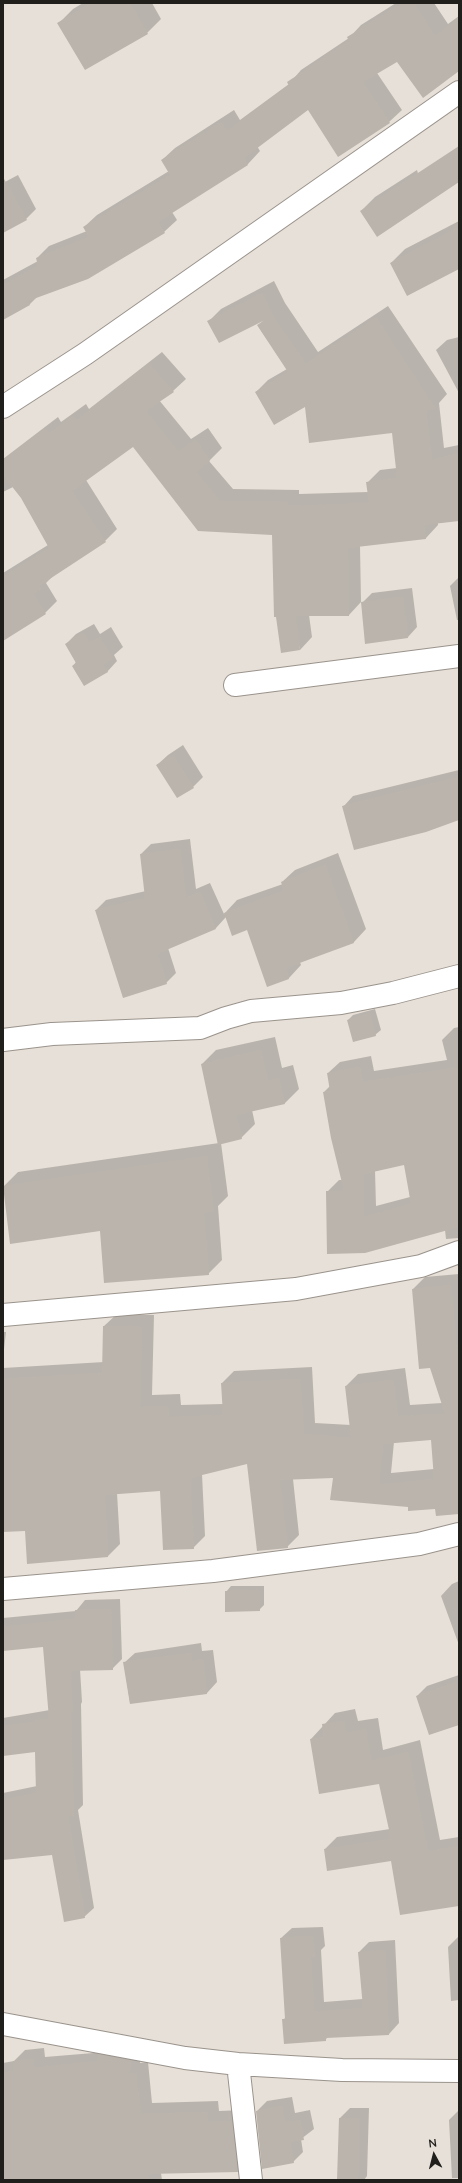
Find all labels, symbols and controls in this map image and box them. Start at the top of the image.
north arrow [414,2135,454,2175]
text: N [428,2136,438,2151]

